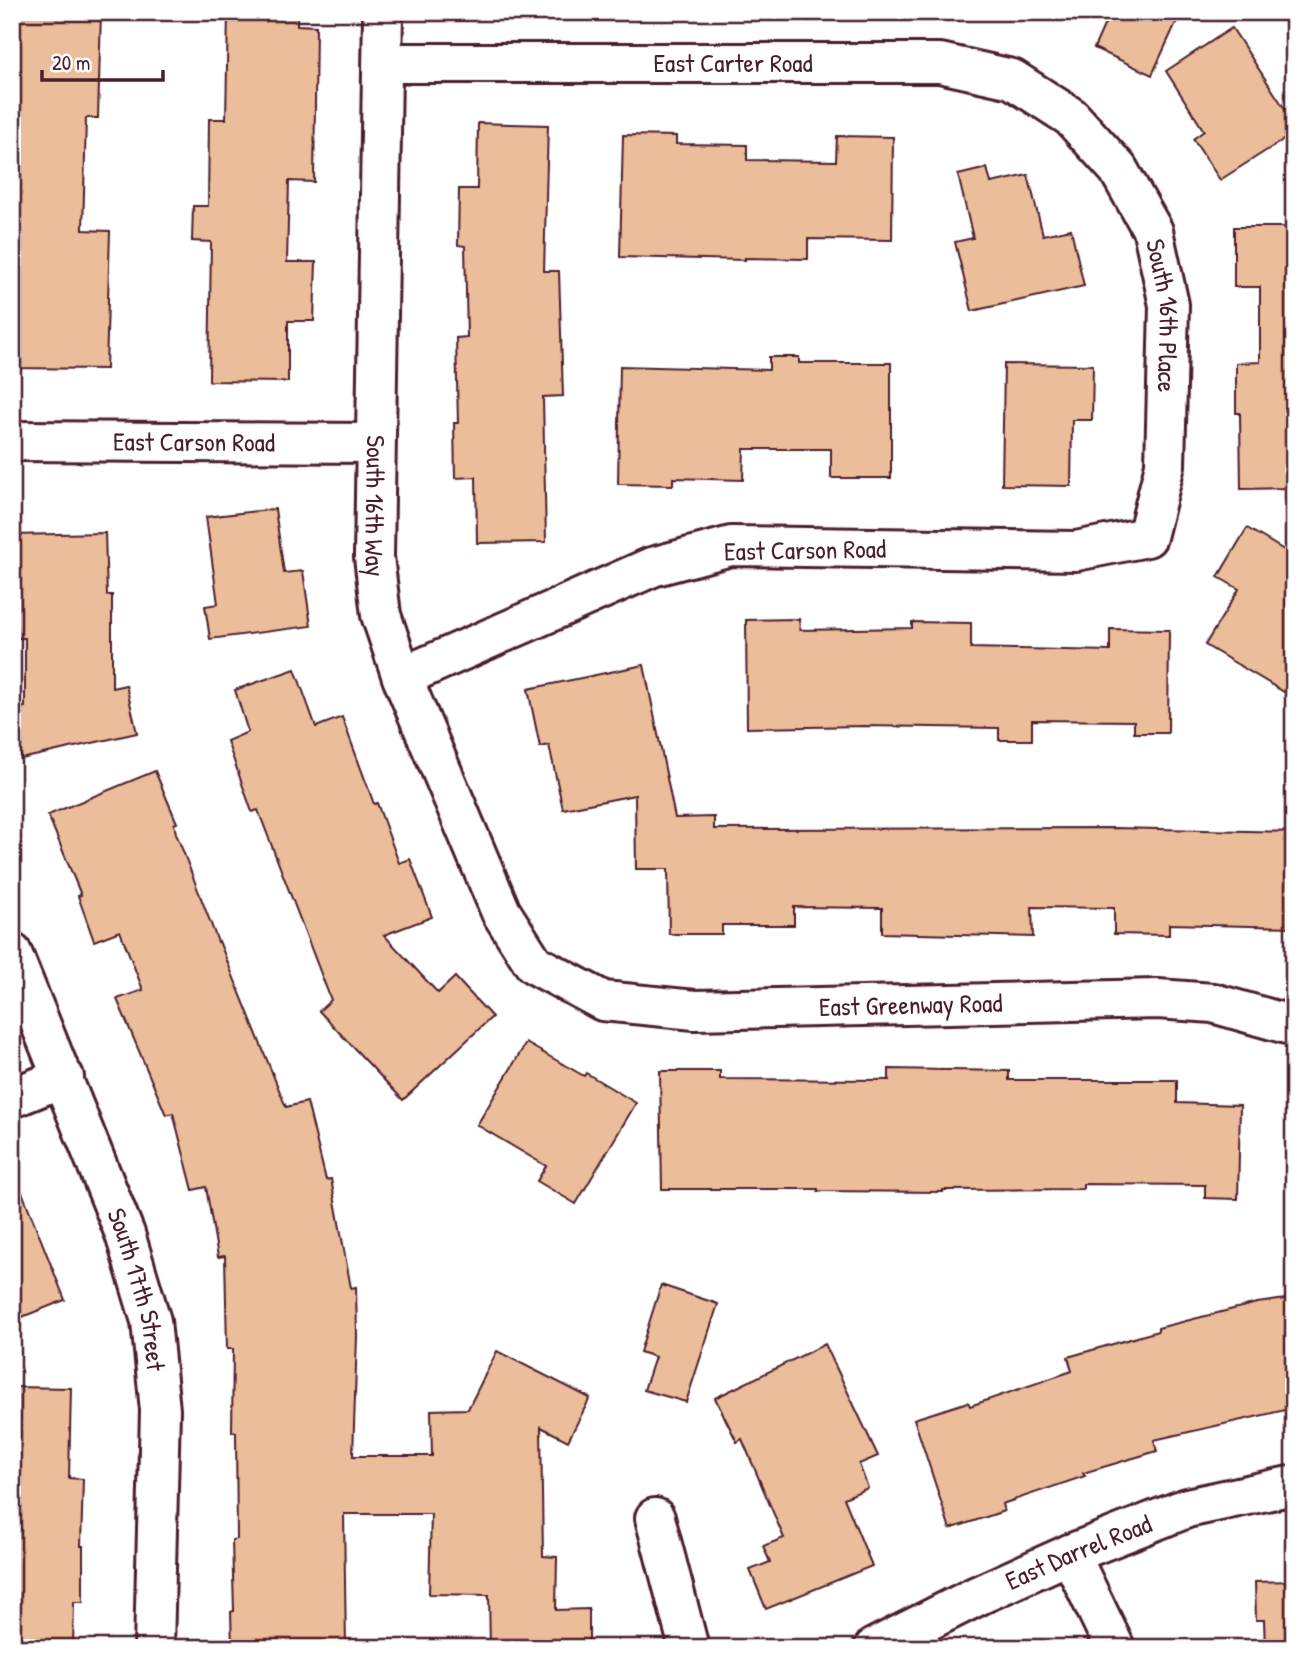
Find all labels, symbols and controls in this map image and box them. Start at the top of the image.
scale bar [42,38,163,82]
street label: East Carter Road [653,45,813,80]
text: 20 m [52,48,90,77]
street label: South 16th Place [1138,236,1187,393]
street label: East Carson Road [113,424,275,459]
street label: South 16th Way [357,435,394,579]
street label: East Carson Road [724,531,886,568]
street label: East Greenway Road [819,985,1003,1024]
street label: South 17th Street [99,1203,174,1374]
street label: East Darrel Road [1000,1506,1156,1598]

